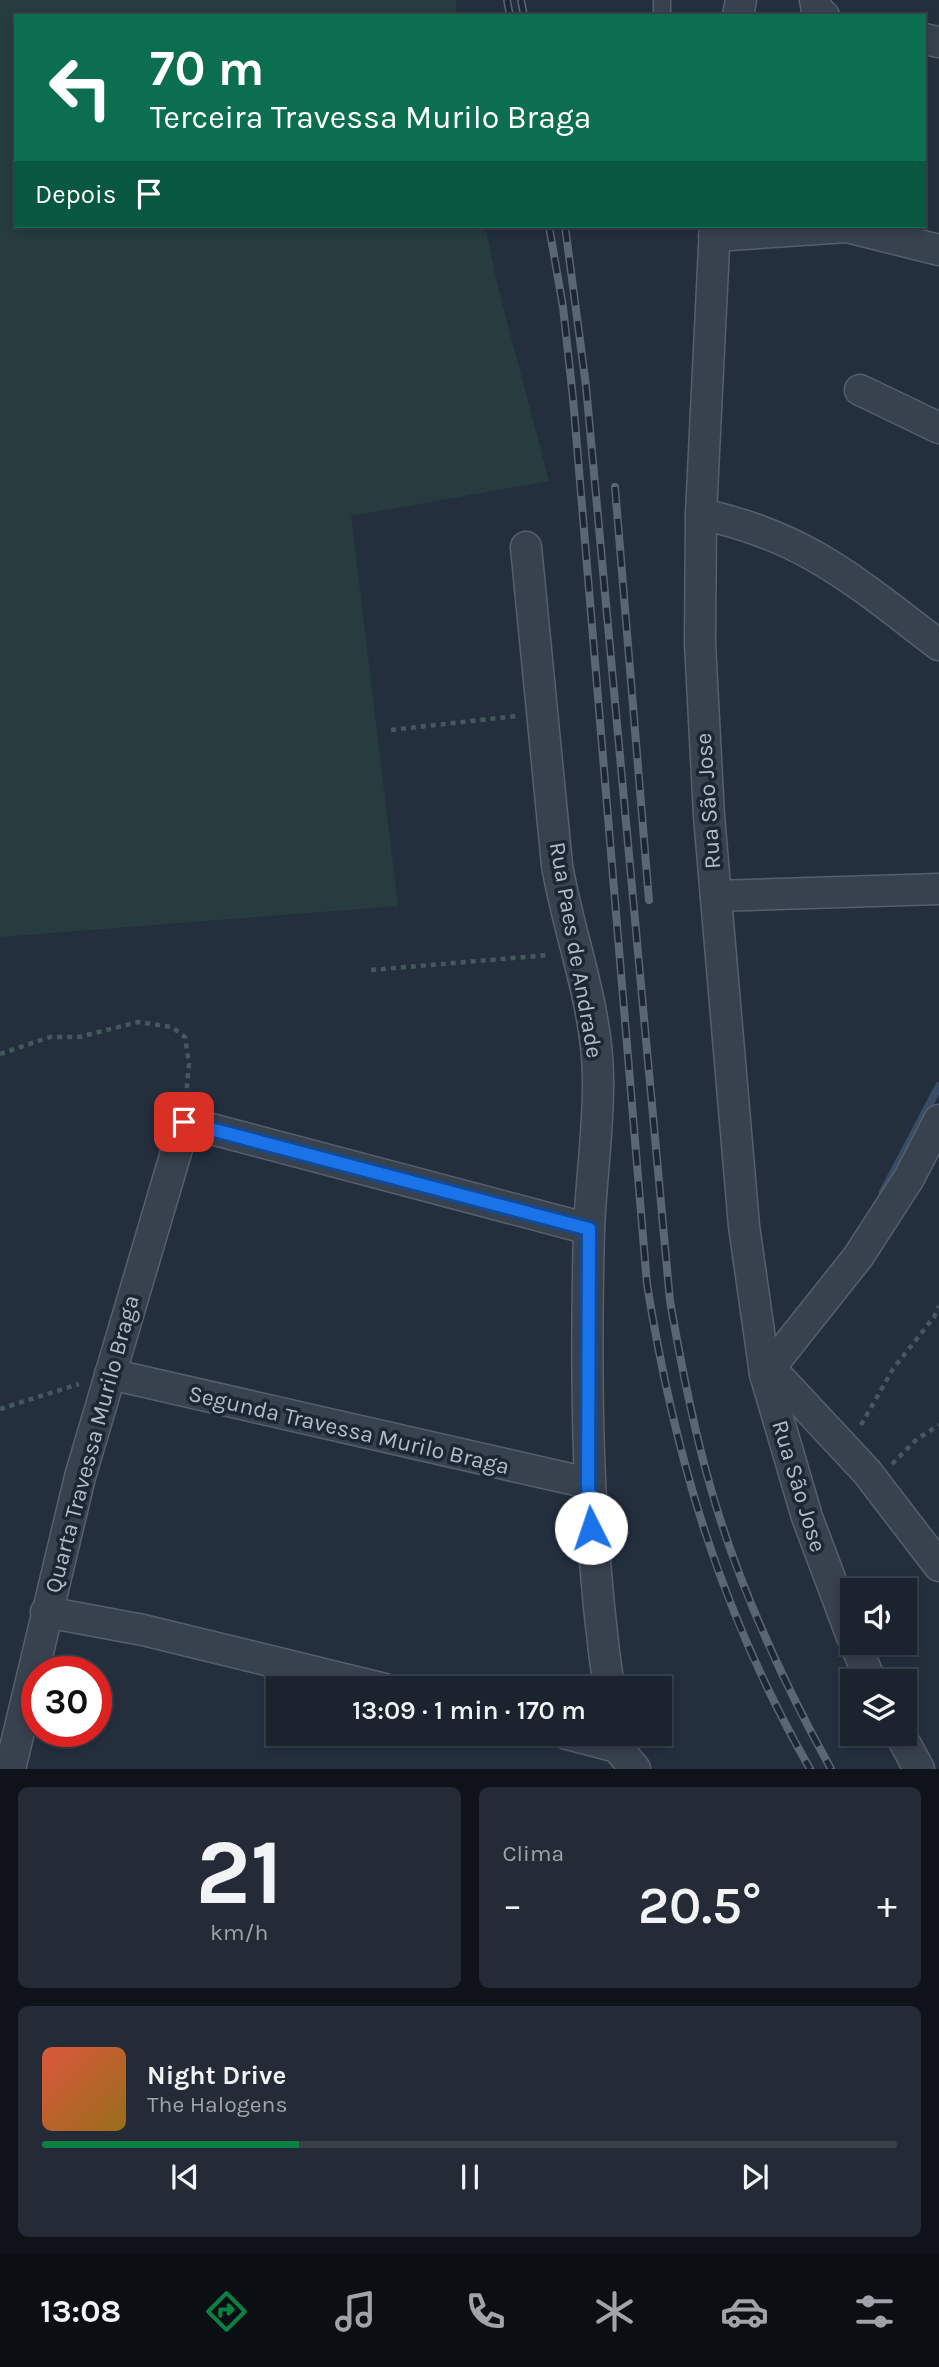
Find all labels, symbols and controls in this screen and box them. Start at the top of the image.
text: 70 m [150,40,264,97]
icon: left [35,42,126,133]
text: Terceira Travessa Murilo Braga [150,99,592,136]
icon: arrive [130,175,168,213]
text: Depois [35,179,116,210]
street label: Rua São Jose [690,732,726,870]
street label: Rua Paes de Andrade [544,840,608,1060]
pin [154,1092,214,1152]
icon: arrive [165,1103,203,1141]
street label: Quarta Travessa Murilo Braga [39,1292,145,1596]
street label: Segunda Travessa Murilo Braga [186,1380,512,1480]
street label: Rua São Jose [766,1417,832,1555]
position arrow [554,1491,628,1565]
map controls [840,1578,917,1746]
button: sound [840,1578,917,1655]
speed limit sign: 30 [21,1656,112,1747]
button: layers [840,1669,917,1746]
text: 13:09 · 1 min · 170 m [352,1695,586,1726]
text: 21 [196,1820,283,1926]
text: Clima [503,1840,564,1867]
text: 20.5° [638,1875,762,1936]
text: − [503,1883,522,1928]
text: + [877,1883,897,1928]
text: km/h [210,1919,268,1946]
text: Night Drive [147,2060,286,2091]
text: The Halogens [147,2091,287,2118]
icon: previous [166,2158,204,2196]
icon: pause [451,2158,489,2196]
icon: next [736,2158,774,2196]
icon: directions [202,2287,251,2336]
icon: music [331,2287,380,2336]
icon: phone [461,2287,510,2336]
icon: climate [590,2287,639,2336]
icon: car [720,2287,769,2336]
icon: filters [850,2287,899,2336]
text: 13:08 [40,2293,121,2330]

